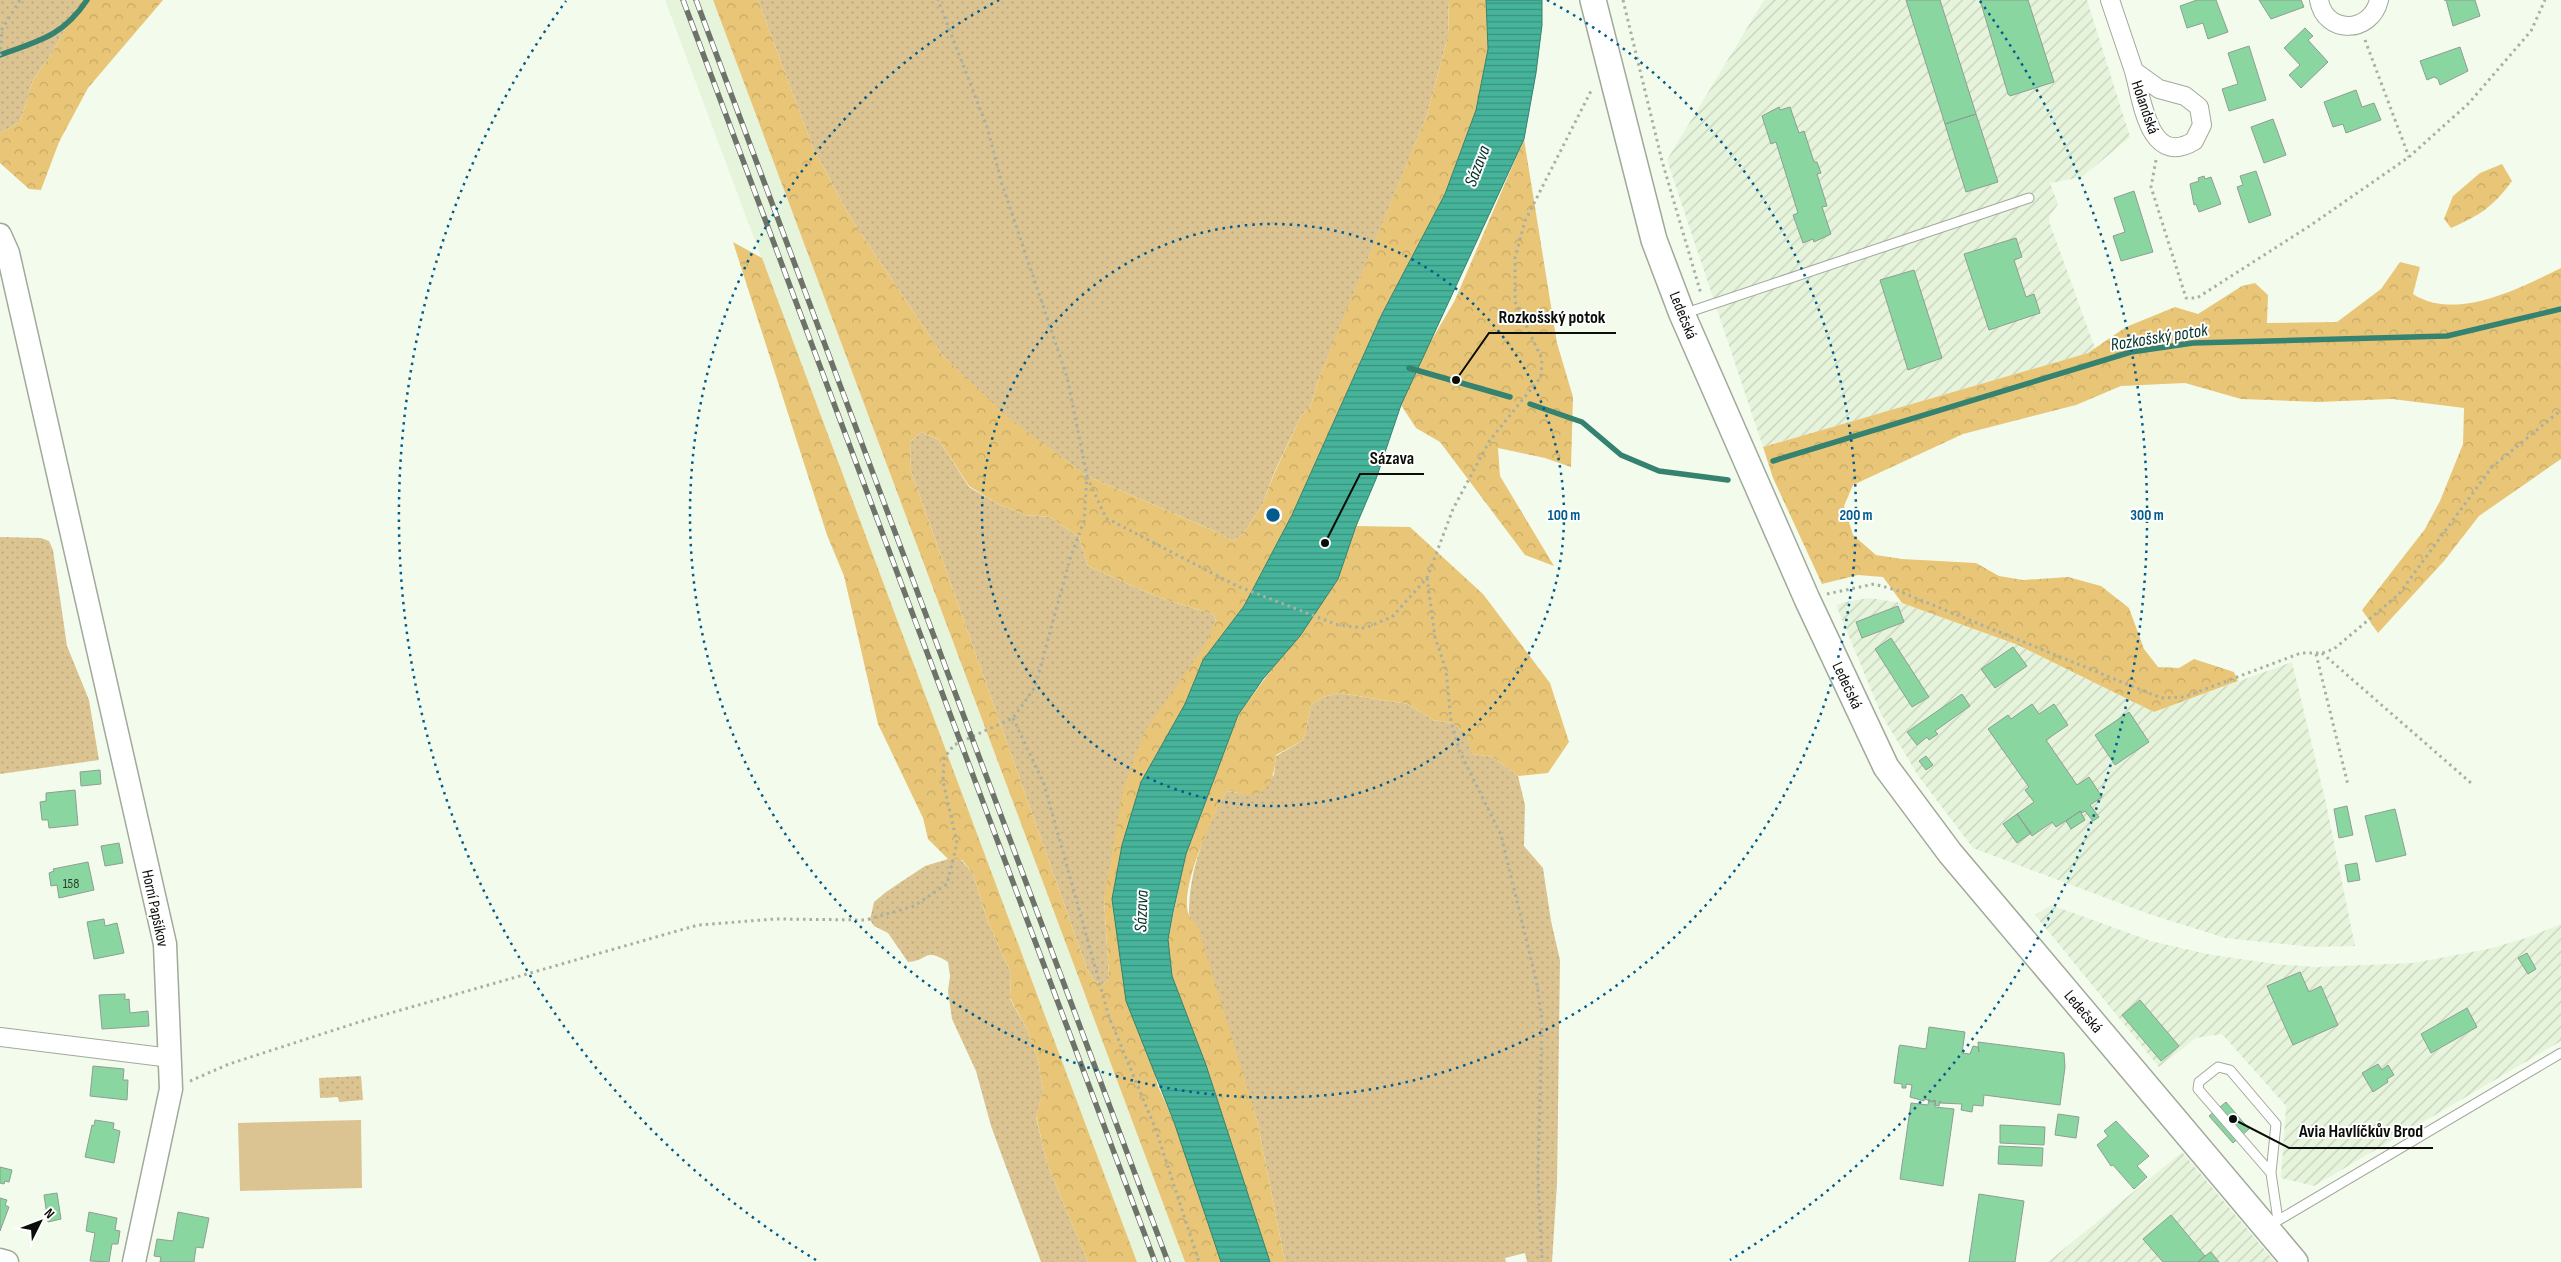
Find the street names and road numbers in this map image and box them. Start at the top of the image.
street label: Holandská [2127,78,2163,137]
street label: Ledečská [1664,289,1701,342]
street label: Ledečská [1828,659,1866,712]
street label: Horní Papšíkov [137,868,172,949]
street label: Ledečská [2060,987,2106,1037]

